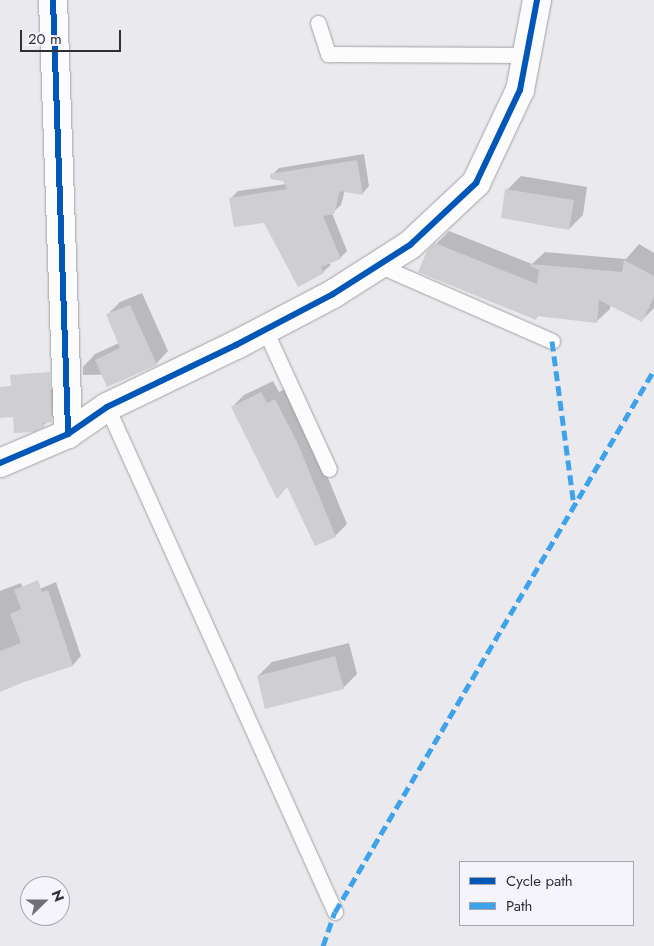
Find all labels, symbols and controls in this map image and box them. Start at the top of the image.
scale bar [22,20,124,52]
text: 20 m [28,28,62,50]
legend [459,861,634,926]
text: Cycle path [506,870,573,892]
north arrow [20,876,70,926]
text: N [47,887,69,905]
text: Path [506,895,532,917]

